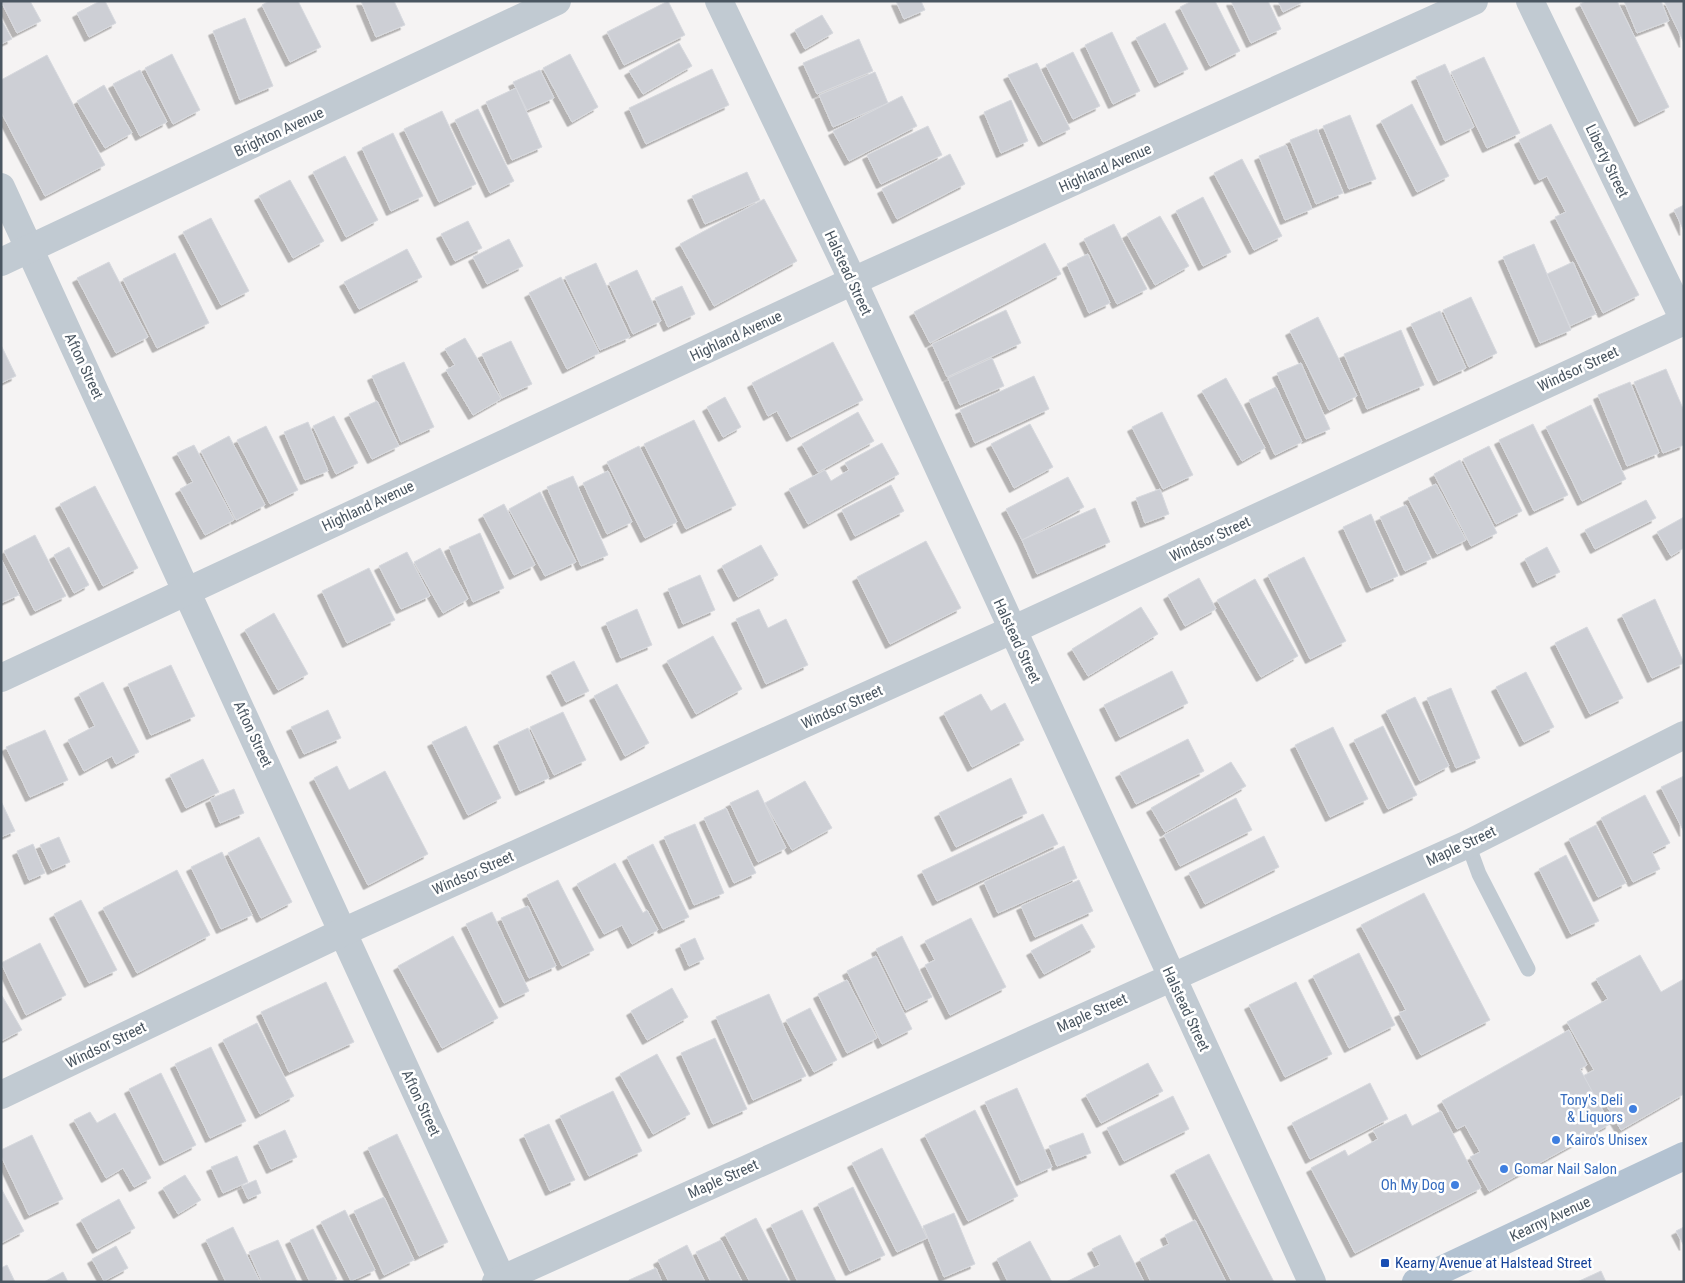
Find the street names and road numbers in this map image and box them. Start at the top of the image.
street label: Brighton Avenue [231,103,327,161]
street label: Liberty Street [1582,121,1632,201]
street label: Highland Avenue [1056,140,1154,196]
street label: Halstead Street [821,228,875,318]
street label: Highland Avenue [687,307,785,365]
street label: Afton Street [61,330,107,402]
street label: Windsor Street [1535,342,1621,396]
street label: Highland Avenue [319,477,417,535]
street label: Windsor Street [1167,512,1253,566]
street label: Halstead Street [990,596,1044,686]
street label: Windsor Street [799,681,885,733]
street label: Afton Street [230,698,276,770]
street label: Maple Street [1423,822,1499,870]
street label: Windsor Street [430,847,516,899]
street label: Halstead Street [1159,964,1213,1054]
street label: Maple Street [1054,990,1130,1036]
street label: Windsor Street [63,1018,149,1072]
street label: Afton Street [398,1067,444,1139]
street label: Maple Street [685,1156,761,1202]
street label: Kearny Avenue [1507,1192,1593,1246]

